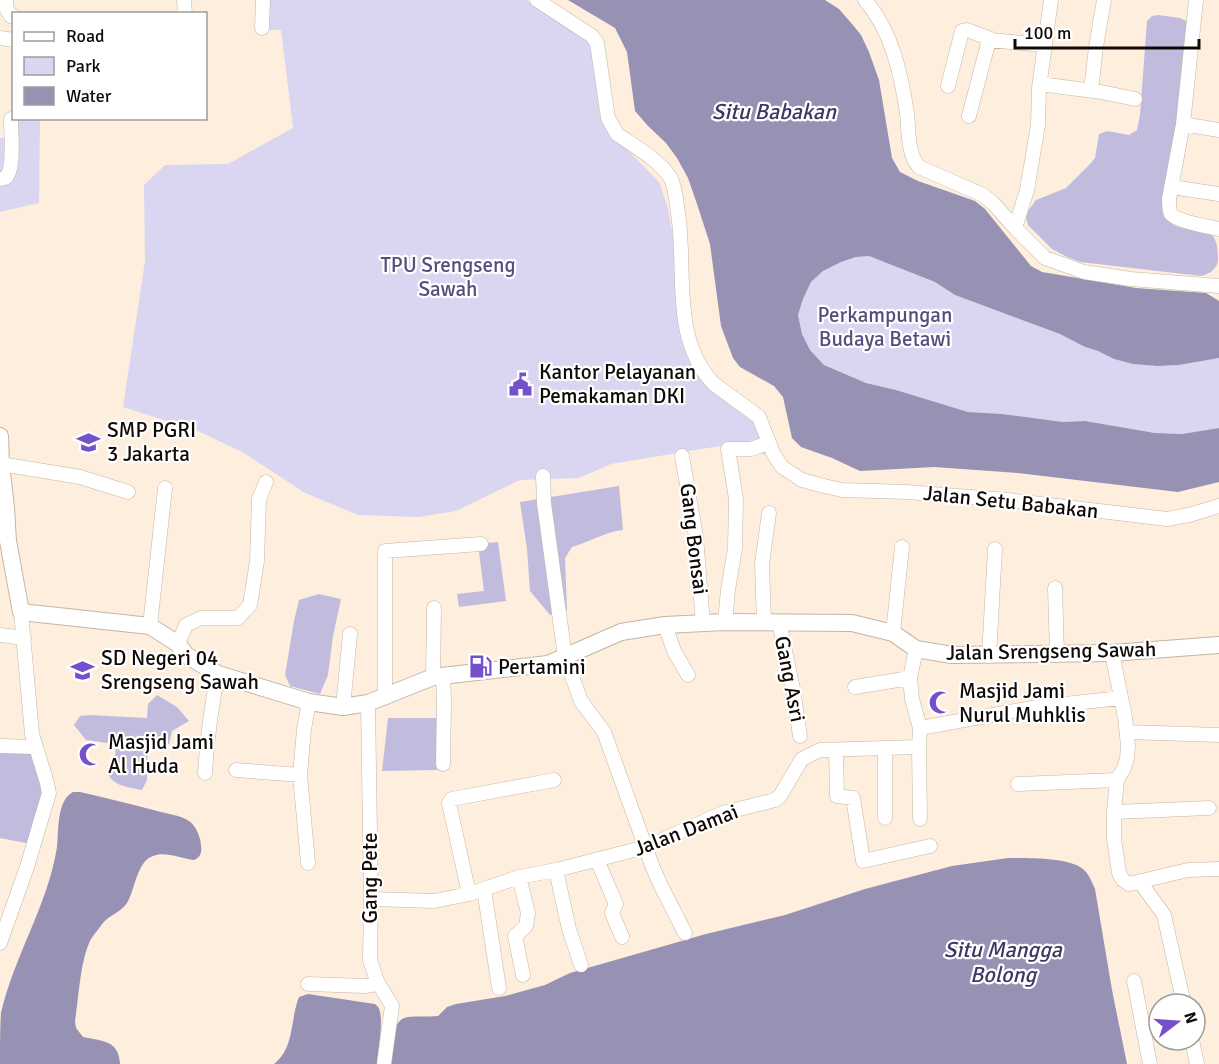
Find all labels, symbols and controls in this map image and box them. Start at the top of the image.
legend [12,12,207,120]
scale bar [1015,12,1200,50]
text: 100 m [1024,22,1071,44]
text: Road [66,25,105,47]
text: Park [66,55,101,77]
text: Water [66,85,112,107]
water label: Situ Babakan [712,98,837,125]
park label: TPU Srengseng Sawah [380,252,516,302]
park label: Perkampungan Budaya Betawi [818,302,952,352]
place label: Kantor Pelayanan Pemakaman DKI [539,359,696,409]
public building icon: Kantor Pelayanan Pemakaman DKI [508,371,534,397]
place label: SMP PGRI 3 Jakarta [107,417,196,467]
school or university icon: SMP PGRI 3 Jakarta [76,429,102,455]
street label: Jalan Setu Babakan [922,480,1100,524]
street label: Gang Bonsai [674,482,714,596]
street label: Gang Asri [769,634,811,724]
street label: Jalan Srengseng Sawah [946,636,1156,666]
place label: SD Negeri 04 Srengseng Sawah [101,645,259,695]
fuel station icon: Pertamini [467,654,493,680]
place label: Pertamini [498,654,586,680]
school or university icon: SD Negeri 04 Srengseng Sawah [70,657,96,683]
place label: Masjid Jami Nurul Muhklis [959,678,1086,728]
mosque icon: Masjid Jami Nurul Muhklis [928,690,954,716]
place label: Masjid Jami Al Huda [108,729,214,779]
mosque icon: Masjid Jami Al Huda [77,741,103,767]
street label: Jalan Damai [630,798,742,862]
street label: Gang Pete [357,833,383,923]
water label: Situ Mangga Bolong [944,936,1063,988]
north arrow [1147,992,1207,1052]
text: N [1179,1010,1202,1026]

